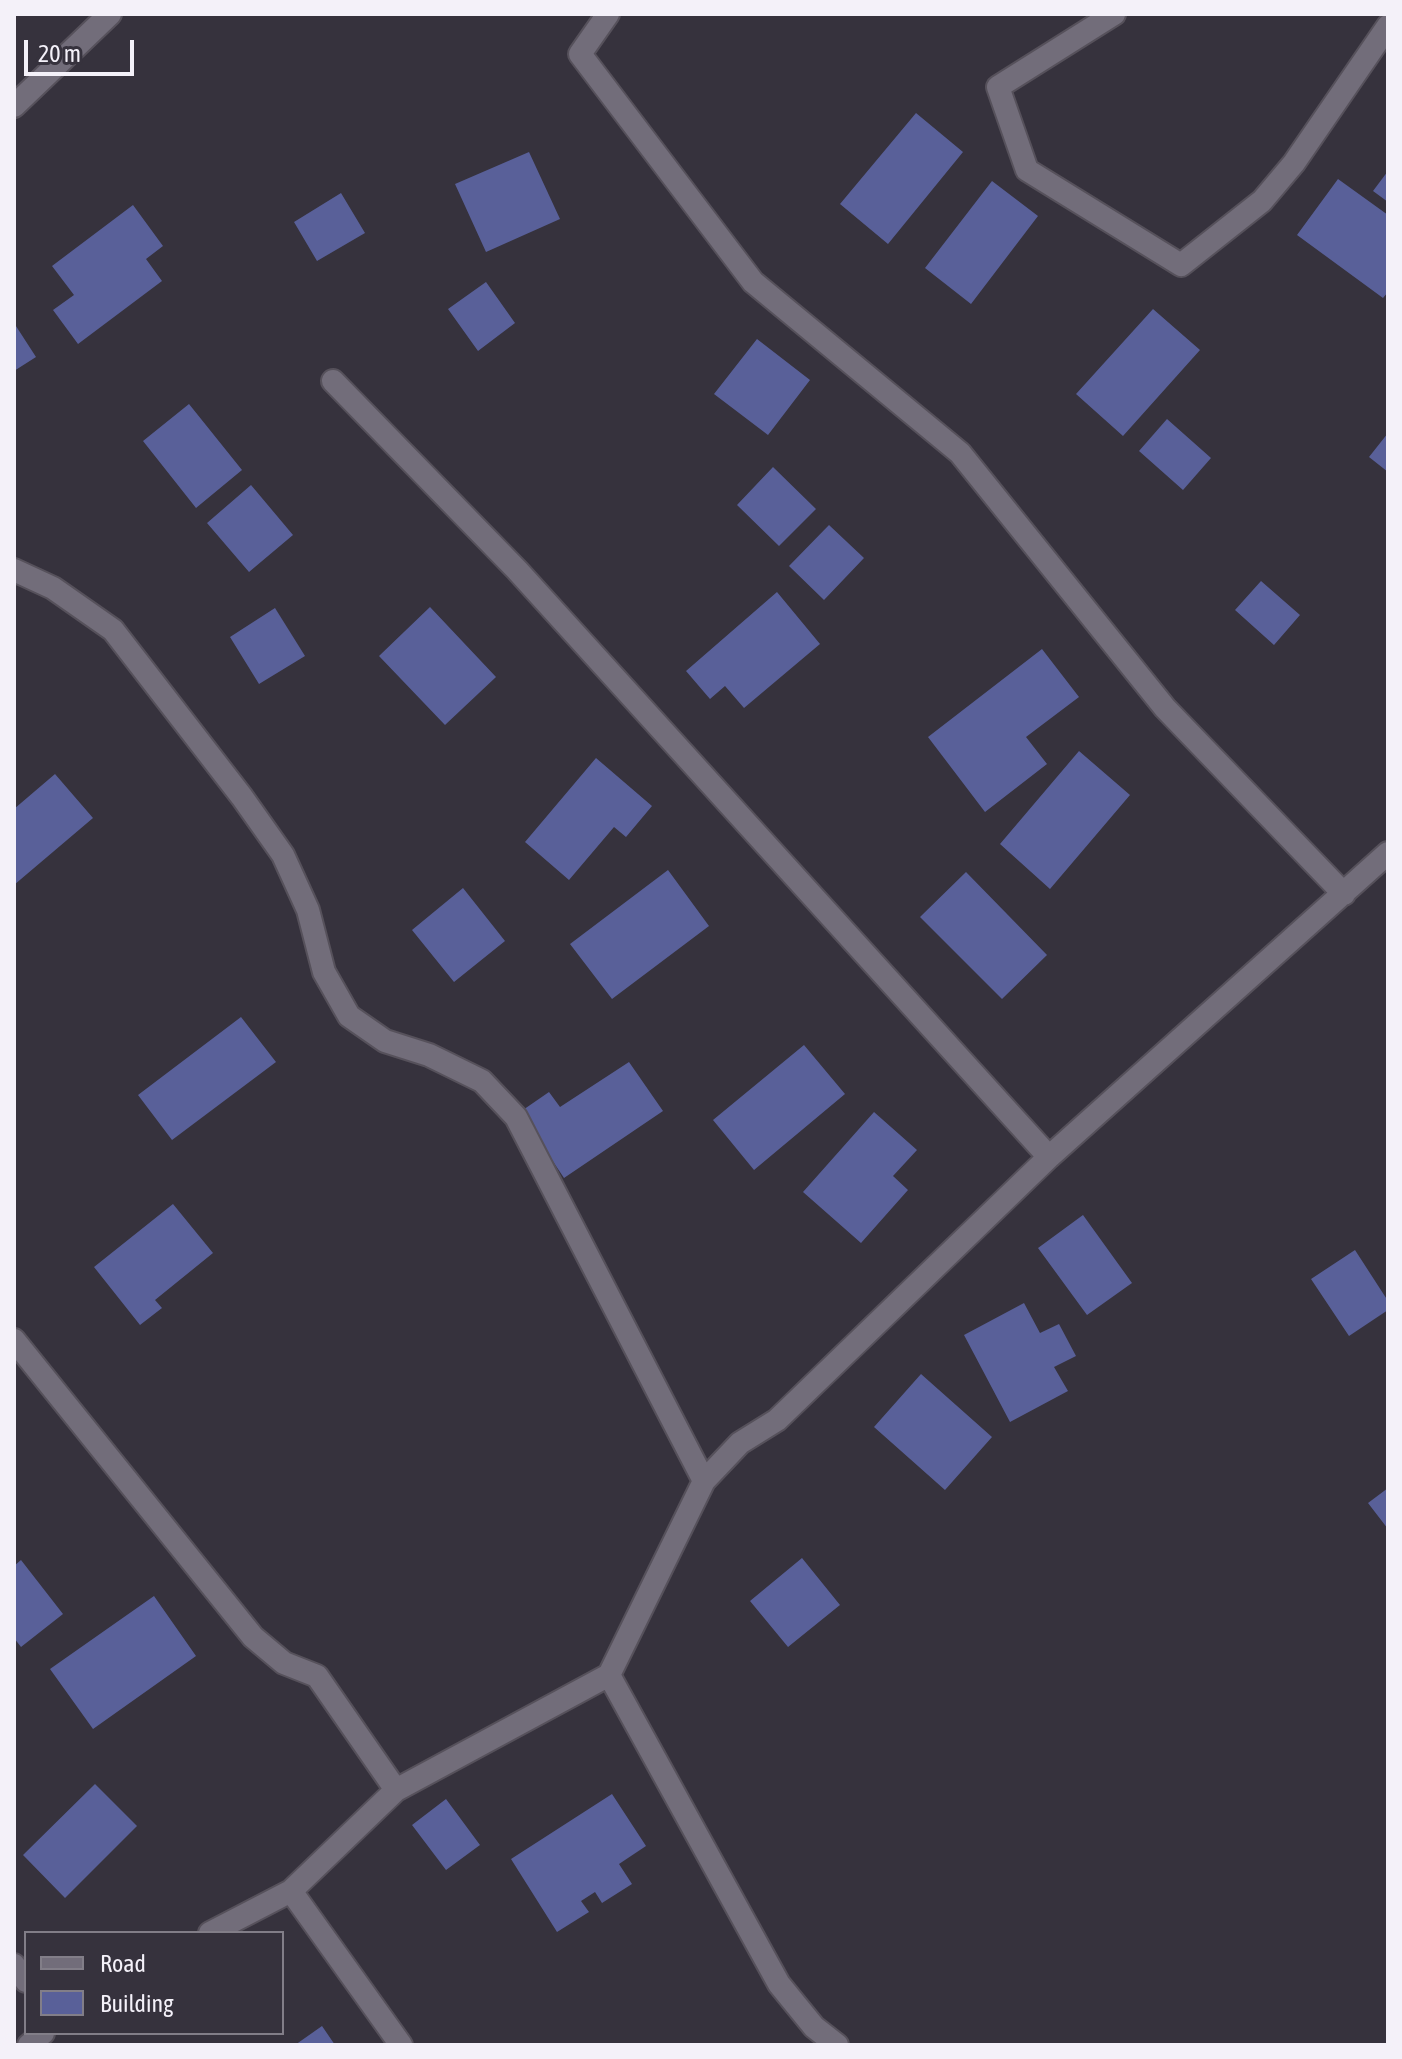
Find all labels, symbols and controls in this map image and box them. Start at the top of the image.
scale bar [28,24,138,74]
text: 20 m [38,40,81,67]
legend [24,1931,284,2035]
text: Road [100,1950,146,1977]
text: Building [100,1990,173,2017]

